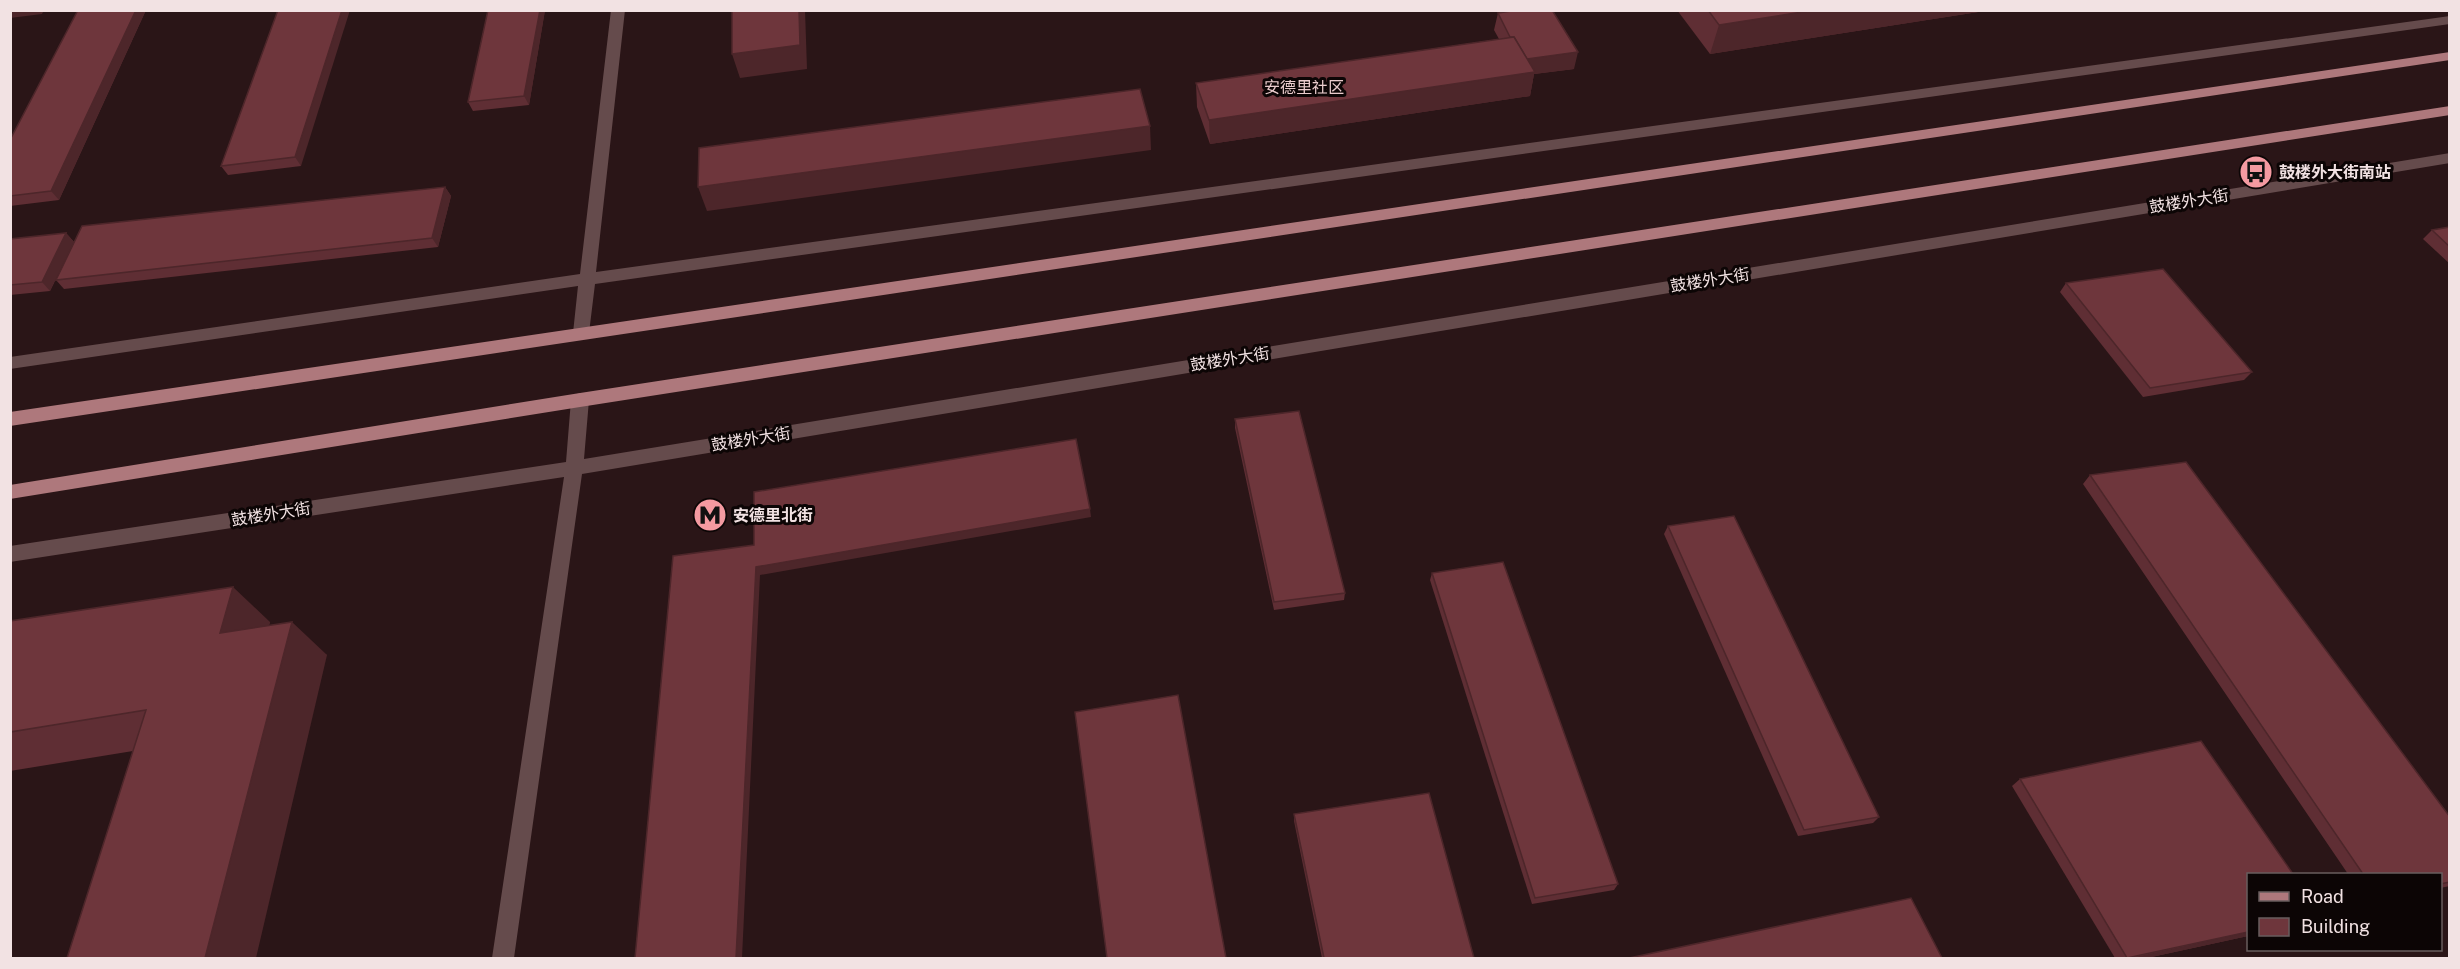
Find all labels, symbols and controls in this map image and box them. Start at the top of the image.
district label: 安德里社区 [1264,78,1344,97]
bus stop icon: 鼓楼外大街南站 [2238,154,2274,190]
place label: 鼓楼外大街南站 [2279,163,2391,182]
street label: 鼓楼外大街 [2148,185,2230,217]
street label: 鼓楼外大街 [1669,264,1751,296]
street label: 鼓楼外大街 [1189,343,1271,375]
street label: 鼓楼外大街 [710,423,792,455]
metro station icon: 安德里北街 [692,497,728,533]
street label: 鼓楼外大街 [230,498,312,530]
place label: 安德里北街 [733,506,813,525]
legend [2247,873,2442,951]
text: Road [2301,886,2344,907]
text: Building [2301,916,2370,937]

